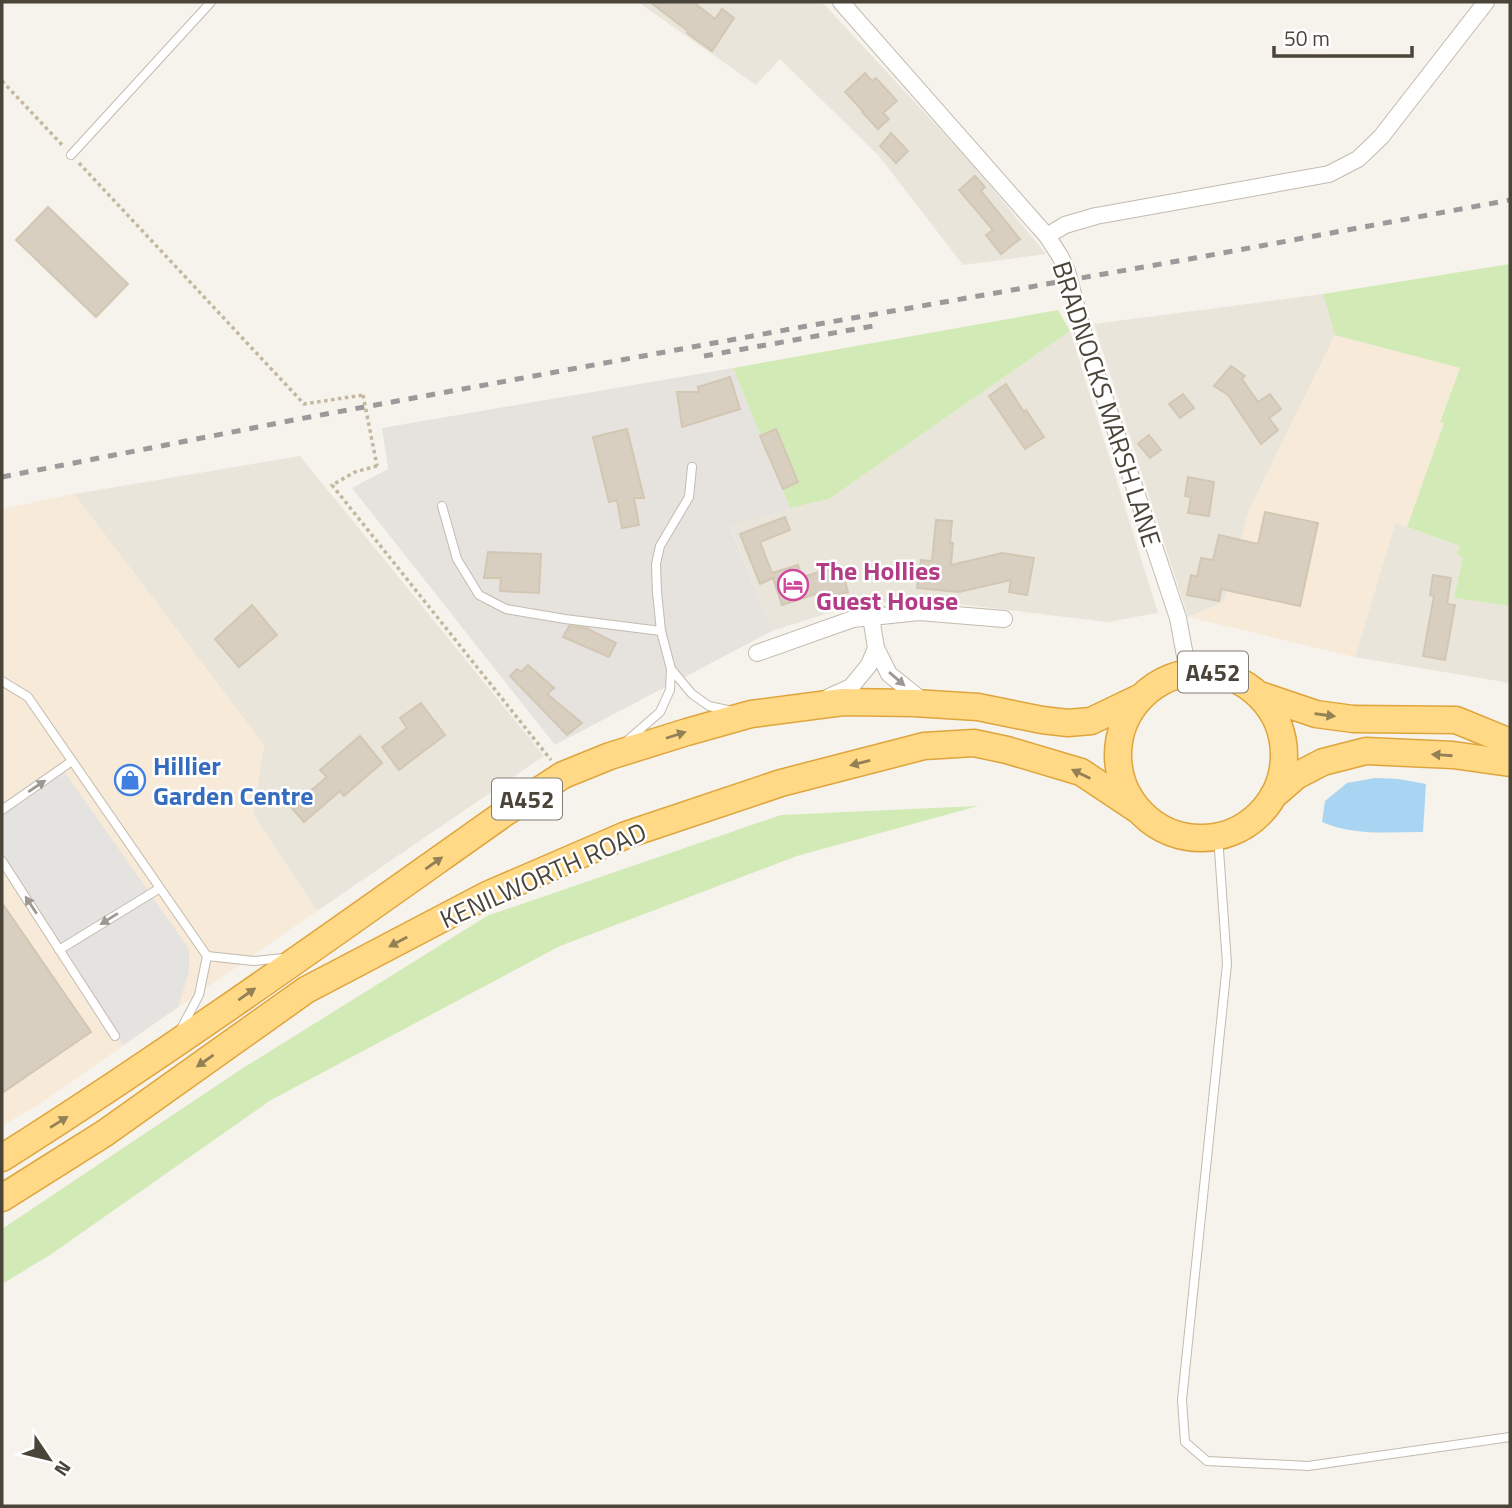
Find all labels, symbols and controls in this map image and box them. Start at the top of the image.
scale bar [1274,14,1412,58]
text: 50 m [1284,22,1330,54]
street label: BRADNOCKS MARSH LANE [1042,256,1172,552]
place label: The Hollies Guest House [816,551,958,620]
hotel icon: The Hollies Guest House [776,568,810,602]
road number: A452 [1178,652,1248,692]
one-way arrow [888,671,906,687]
one-way arrow [1314,710,1336,721]
one-way arrow [666,729,687,740]
place label: Hillier Garden Centre [153,746,313,815]
one-way arrow [1431,749,1453,760]
one-way arrow [849,758,871,769]
shop icon: Hillier Garden Centre [113,763,147,797]
one-way arrow [1071,768,1091,780]
road number: A452 [492,778,562,820]
one-way arrow [27,779,47,792]
street label: KENILWORTH ROAD [433,812,653,938]
one-way arrow [425,856,443,870]
one-way arrow [24,896,37,915]
one-way arrow [100,912,119,925]
one-way arrow [388,936,408,947]
one-way arrow [238,987,256,1001]
one-way arrow [196,1054,214,1068]
one-way arrow [50,1115,69,1128]
north arrow [14,1424,84,1494]
text: N [48,1455,79,1483]

